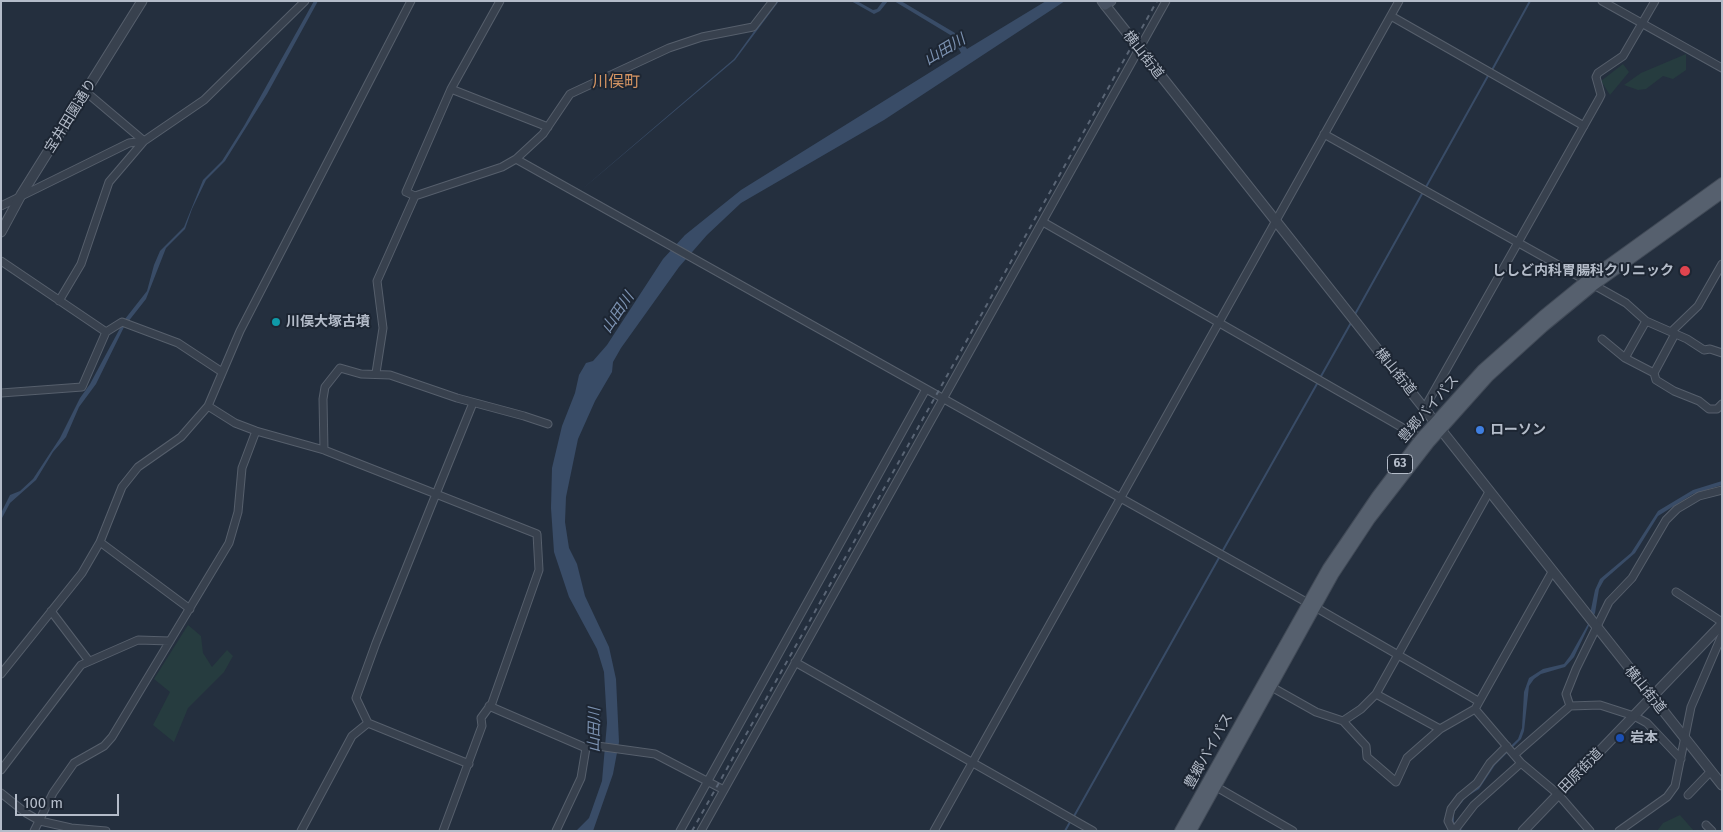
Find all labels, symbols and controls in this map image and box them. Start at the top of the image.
street label: 横山街道 [1119,28,1167,82]
water label: 山田川 [921,31,969,69]
district label: 川俣町 [592,73,640,93]
street label: 宝井田園通り [42,76,100,156]
place label: ししど内科胃腸科クリニック [1492,263,1674,279]
marker: ししど内科胃腸科クリニック [1678,264,1692,278]
water label: 山田川 [598,289,638,337]
place label: 川俣大塚古墳 [286,314,370,330]
marker: 川俣大塚古墳 [270,316,282,328]
street label: 横山街道 [1371,345,1419,399]
street label: 豊郷バイパス [1395,372,1463,446]
place label: ローソン [1490,422,1546,438]
marker: ローソン [1474,424,1486,436]
road number: 63 [1388,454,1412,474]
street label: 横山街道 [1621,663,1669,717]
water label: 山田川 [586,707,604,753]
street label: 豊郷バイパス [1181,710,1237,792]
place label: 岩本 [1630,730,1658,746]
marker: 岩本 [1614,732,1626,744]
street label: 田原街道 [1556,745,1606,797]
scale bar [18,784,121,816]
text: 100 m [23,794,63,812]

